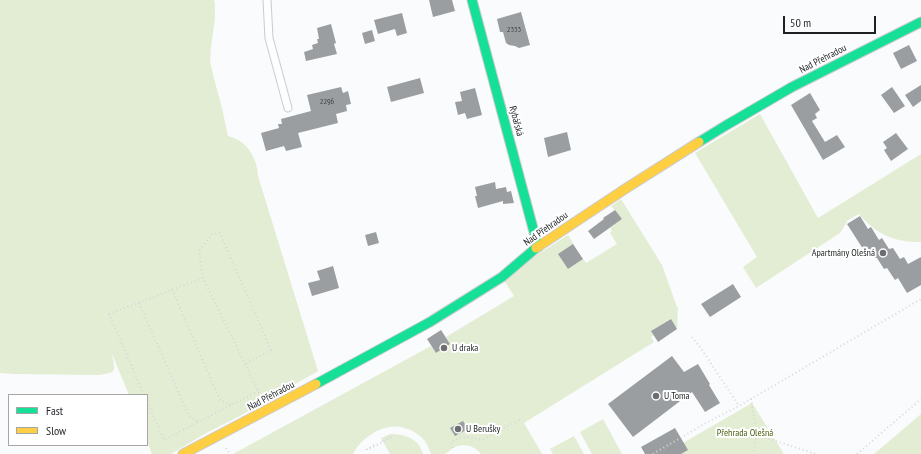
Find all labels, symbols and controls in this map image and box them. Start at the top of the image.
scale bar [785,8,878,34]
text: 50 m [790,15,811,30]
house number: 2333 [507,25,521,35]
street label: Nad Přehradou [797,42,849,76]
house number: 2296 [320,97,334,107]
street label: Rybářská [506,105,526,137]
street label: Nad Přehradou [522,209,570,249]
place label: Apartmány Olešná [812,247,875,259]
marker: Apartmány Olešná [878,248,888,258]
place label: U draka [452,342,478,354]
marker: U draka [439,343,449,353]
street label: Nad Přehradou [246,379,296,413]
place label: U Toma [664,390,690,402]
marker: U Toma [651,391,661,401]
legend [8,394,148,446]
text: Fast [46,403,63,418]
text: Slow [46,423,66,438]
place label: U Berušky [466,423,500,435]
marker: U Berušky [453,424,463,434]
park label: Přehrada Olešná [717,427,773,439]

